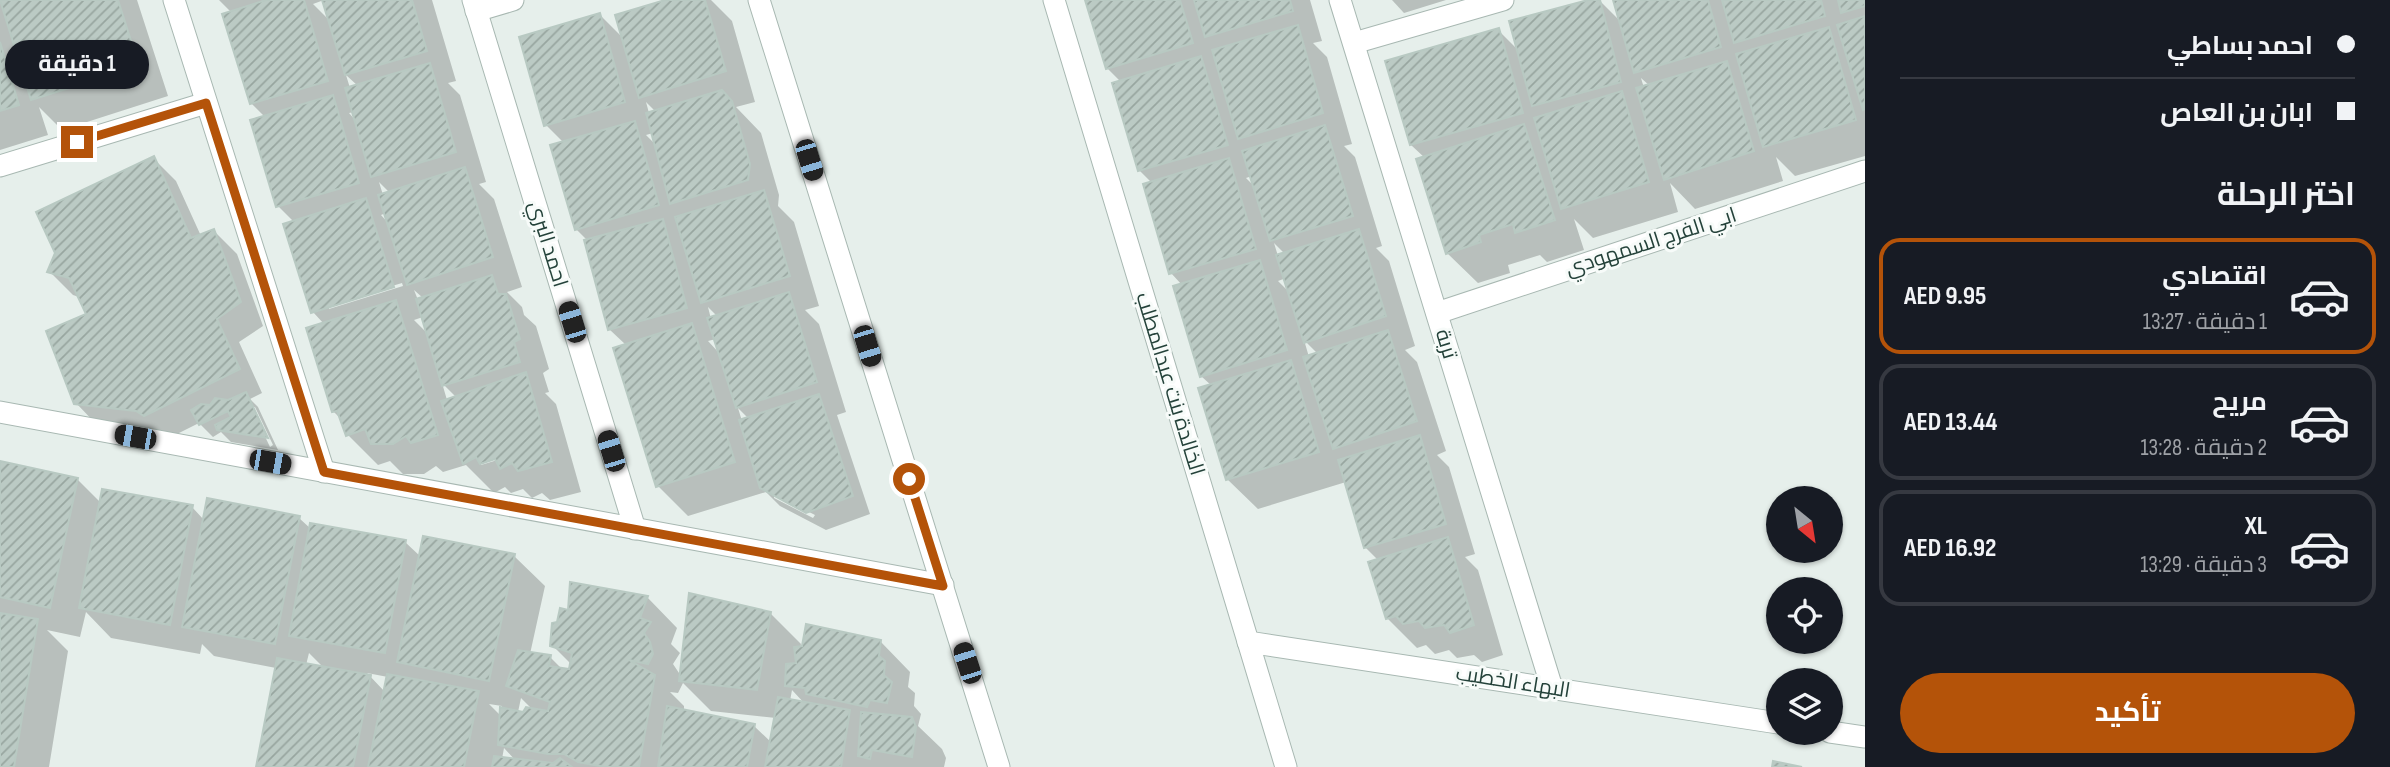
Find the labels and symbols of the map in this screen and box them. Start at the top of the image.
callout: 1 دقيقة [5,40,149,90]
route end [61,126,93,158]
car [793,137,826,183]
street label: احمد البري [520,198,573,291]
street label: ابي الفرج السمهودي [1562,203,1741,284]
street label: الخالدة بنت عبدالمطلب [1130,290,1210,478]
car [556,299,589,345]
car [851,323,884,369]
street label: تربة [1430,326,1462,362]
car [113,423,158,451]
car [595,428,628,474]
car [248,448,293,476]
route start [893,463,925,495]
north arrow [1766,486,1843,564]
car [951,640,984,686]
street label: البهاء الخطيب [1454,661,1572,703]

